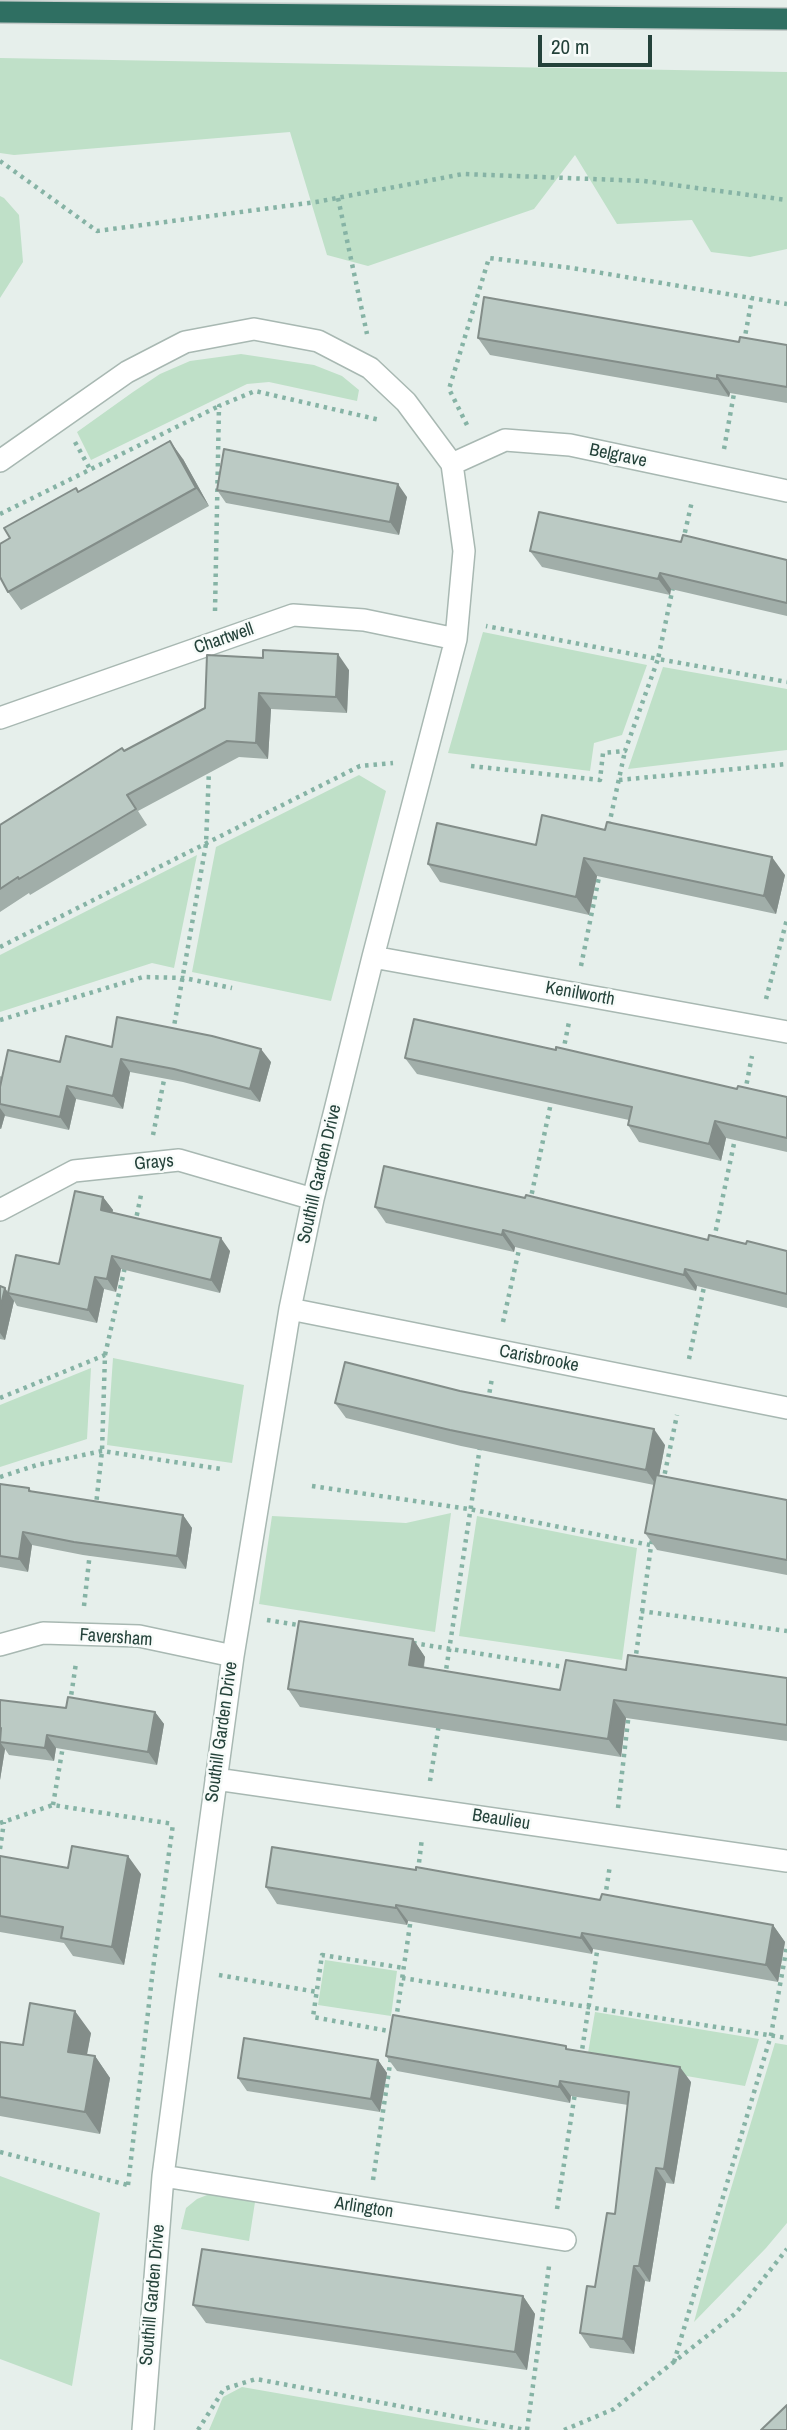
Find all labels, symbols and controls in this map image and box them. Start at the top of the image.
scale bar [542,21,656,65]
text: 20 m [551,32,589,61]
street label: Belgrave [587,439,649,473]
street label: Chartwell [191,619,257,659]
street label: Kenilworth [544,977,616,1011]
street label: Southill Garden Drive [294,1102,346,1246]
street label: Grays [133,1151,175,1175]
street label: Carisbrooke [497,1341,581,1377]
street label: Faversham [79,1625,153,1651]
street label: Southill Garden Drive [201,1660,243,1804]
street label: Beaulieu [471,1805,531,1835]
street label: Arlington [333,2193,395,2223]
street label: Southill Garden Drive [136,2223,170,2367]

